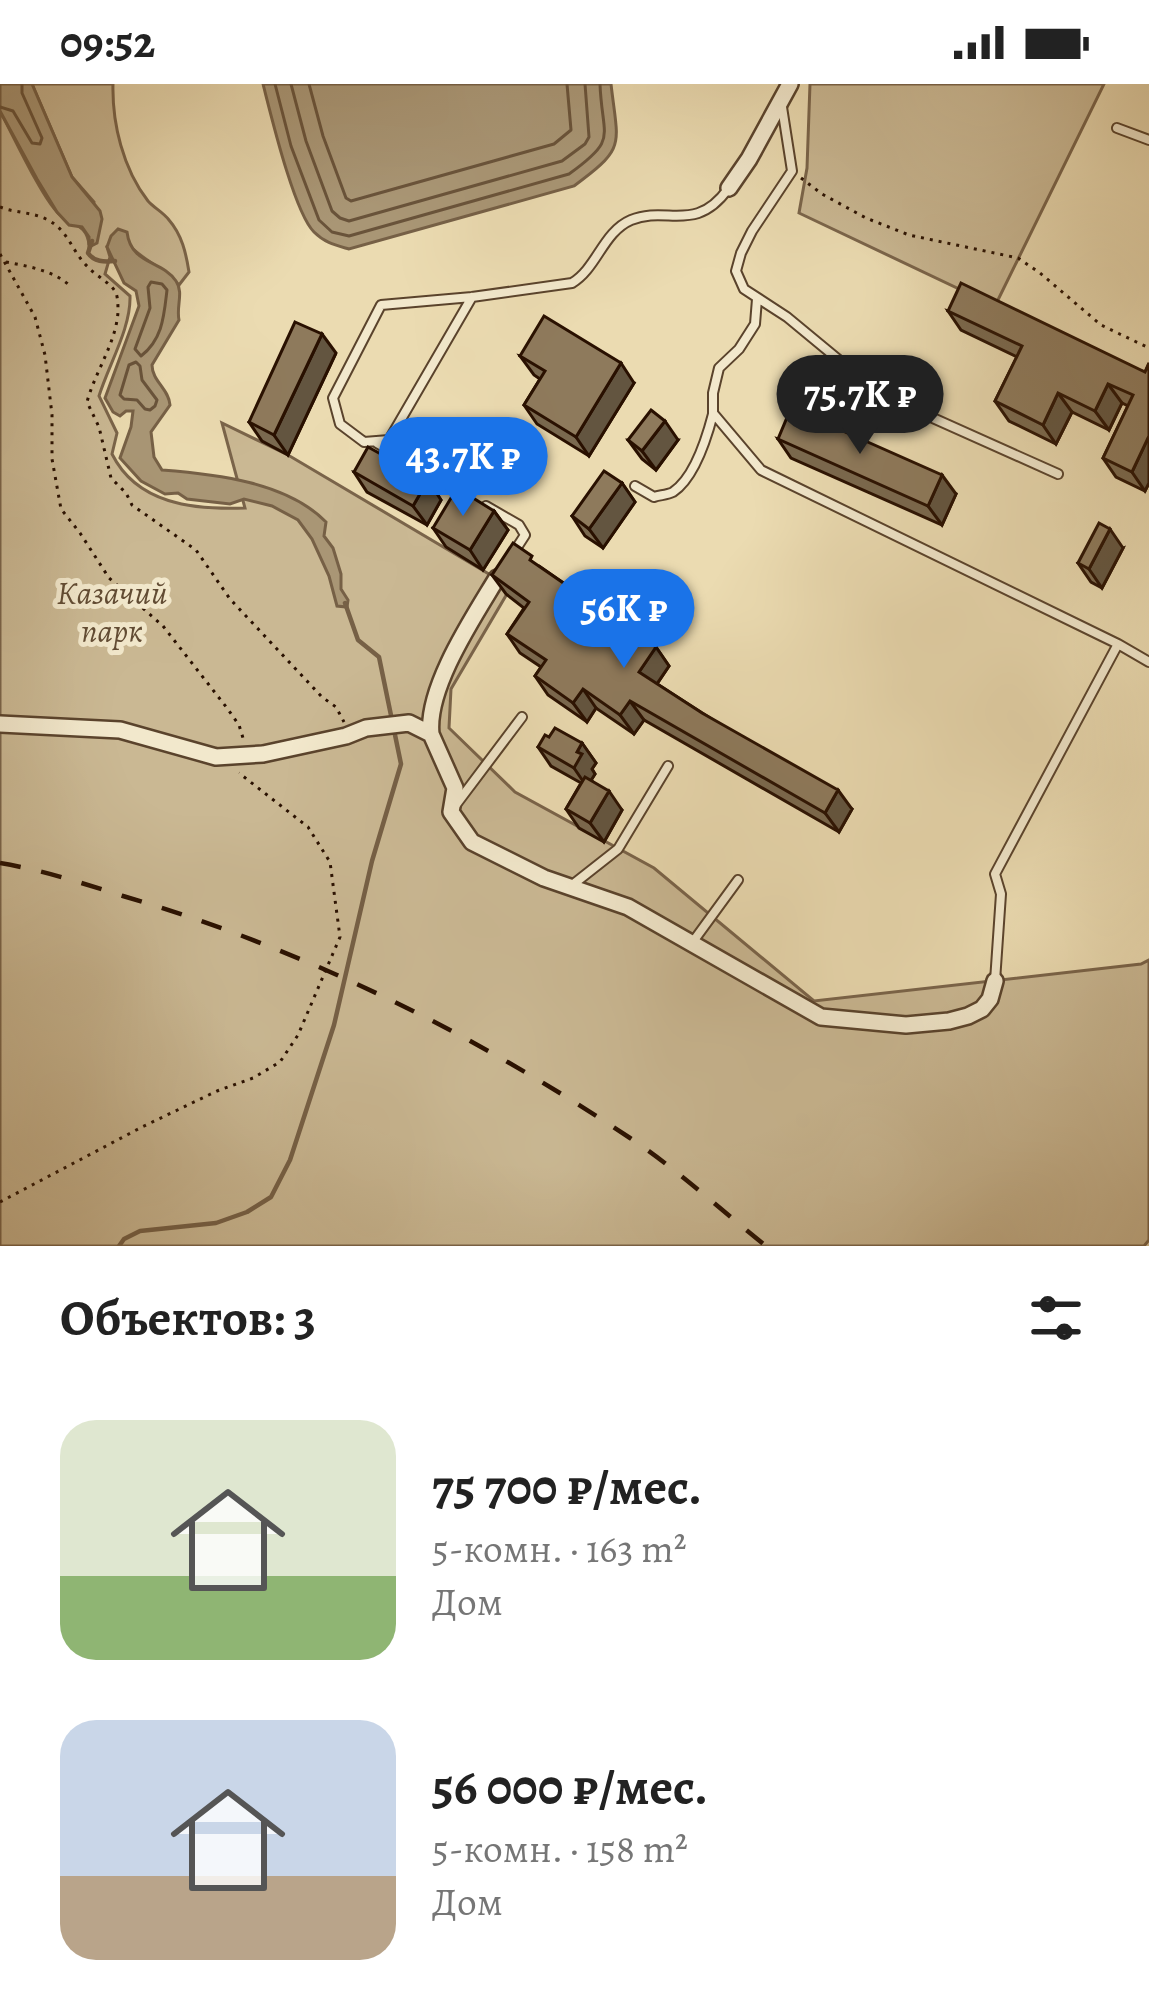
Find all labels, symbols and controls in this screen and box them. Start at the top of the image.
text: 09:52 [60,11,155,73]
pin: 75.7K ₽ [749,355,971,457]
text: 75.7K ₽ [804,367,916,420]
pin: 43.7K ₽ [352,417,574,519]
text: 43.7K ₽ [406,429,520,482]
pin: 56K ₽ [540,569,708,671]
park label: Казачий парк [57,570,167,653]
text: 56K ₽ [580,581,668,634]
text: Объектов: 3 [60,1283,316,1353]
icon: filters [1023,1285,1089,1351]
text: 75 700 ₽/мес. [432,1452,702,1522]
icon: home [156,1468,300,1612]
text: 5-комн. · 163 m² [432,1522,686,1575]
text: Дом [432,1575,503,1628]
text: 56 000 ₽/мес. [432,1752,708,1822]
icon: home [156,1768,300,1912]
text: 5-комн. · 158 m² [432,1822,688,1875]
text: Дом [432,1875,503,1928]

